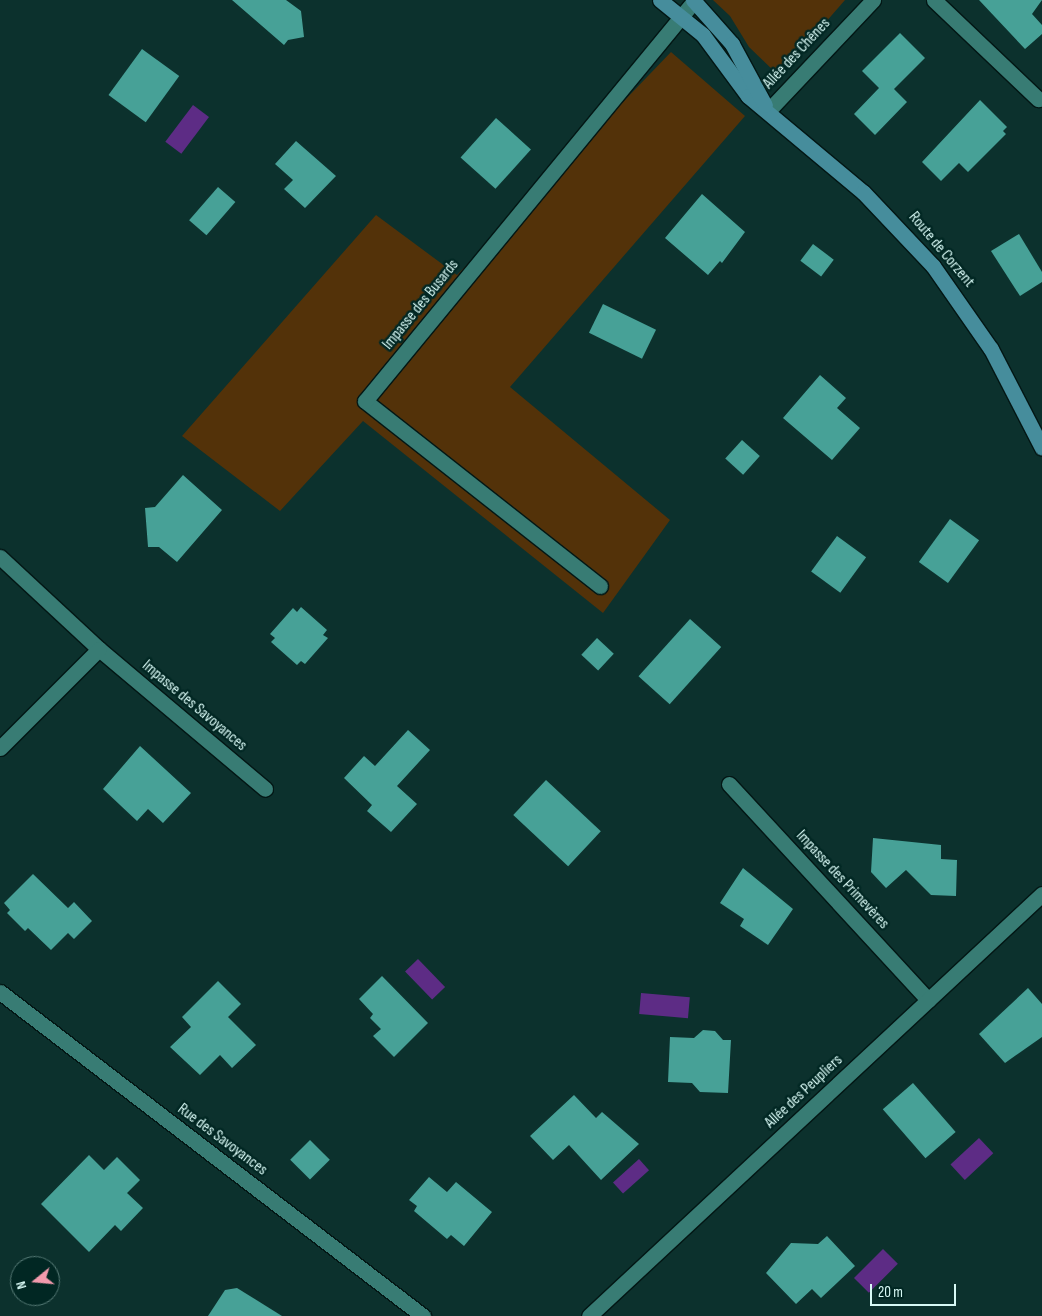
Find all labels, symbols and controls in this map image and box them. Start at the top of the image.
street label: Allée des Chênes [759,15,835,93]
street label: Route de Corzent [904,208,978,292]
street label: Impasse des Busards [379,256,463,354]
street label: Impasse des Savoyances [138,657,250,755]
street label: Impasse des Primevères [791,827,893,933]
street label: Allée des Peupliers [761,1051,847,1133]
street label: Rue des Savoyances [173,1100,271,1180]
north arrow [10,1256,60,1306]
scale bar [872,1274,958,1306]
text: N [12,1279,30,1291]
text: 20 m [878,1283,903,1302]

